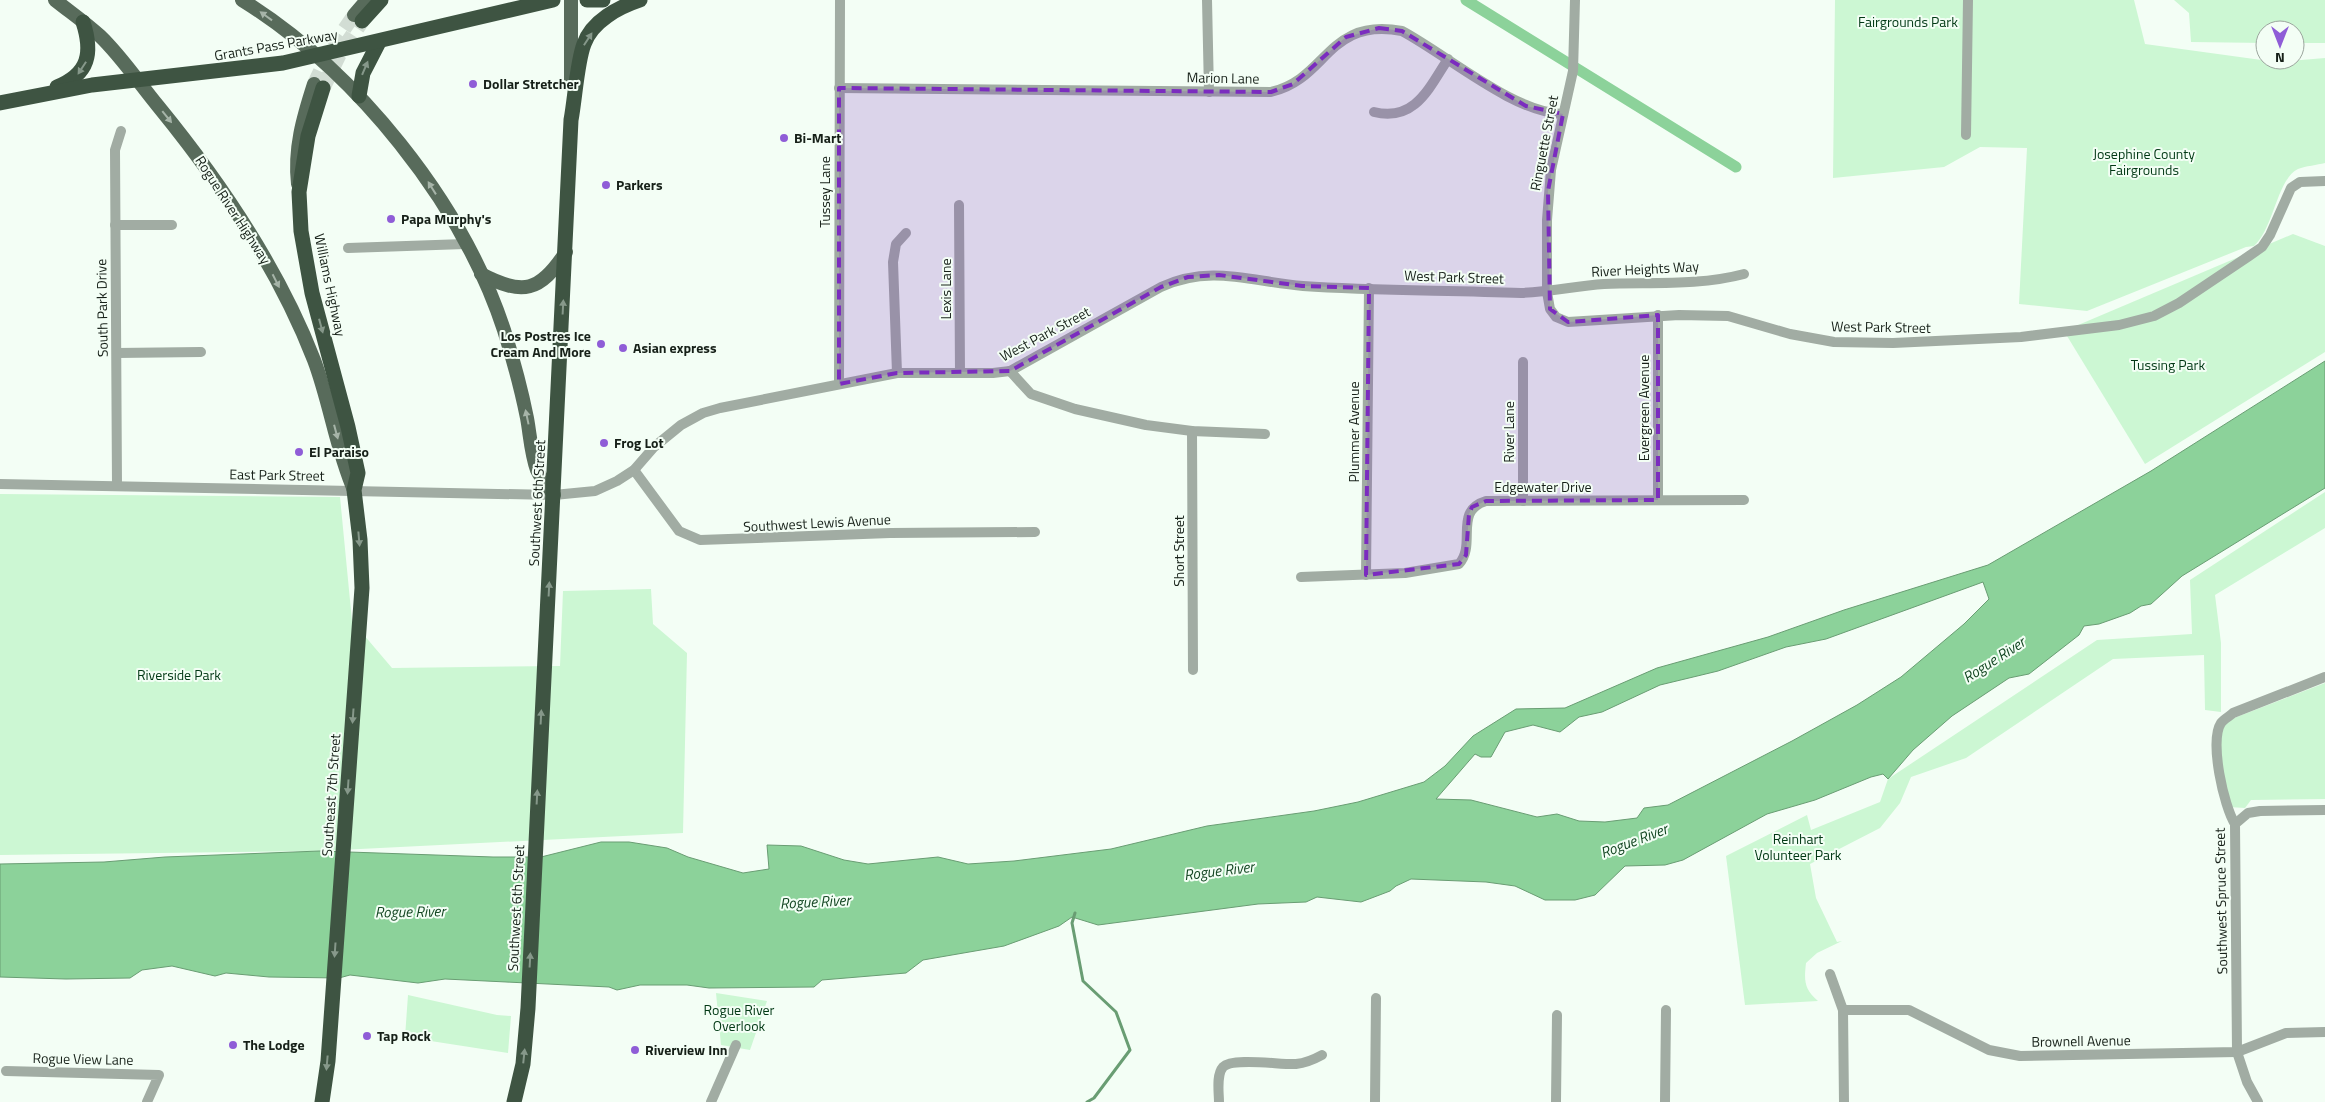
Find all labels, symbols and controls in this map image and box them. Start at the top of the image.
one-way arrow [260,11,273,22]
park label: Fairgrounds Park [1858,11,1958,32]
north arrow [2255,20,2305,70]
street label: Grants Pass Parkway [213,23,339,66]
one-way arrow [584,32,593,45]
text: N [2275,48,2285,69]
one-way arrow [77,61,86,75]
one-way arrow [362,61,370,75]
street label: Marion Lane [1186,66,1260,89]
place label: Dollar Stretcher [483,73,579,94]
marker: Dollar Stretcher [467,78,479,90]
street label: Ringuette Street [1524,93,1563,192]
one-way arrow [161,111,173,123]
place label: Bi-Mart [794,127,841,148]
marker: Bi-Mart [778,132,790,144]
park label: Josephine County Fairgrounds [2093,143,2195,180]
street label: Rogue River Highway [190,151,277,268]
street label: Tussey Lane [814,156,835,228]
place label: Parkers [616,174,663,195]
marker: Parkers [600,179,612,191]
one-way arrow [427,182,436,195]
place label: Papa Murphy's [401,208,492,229]
marker: Papa Murphy's [385,213,397,225]
street label: Williams Highway [309,231,352,339]
street label: River Heights Way [1591,255,1700,282]
street label: South Park Drive [90,259,113,357]
street label: Lexis Lane [935,259,956,319]
street label: West Park Street [1404,264,1504,289]
one-way arrow [273,274,281,288]
one-way arrow [559,298,567,314]
street label: West Park Street [996,301,1094,366]
street label: West Park Street [1831,315,1931,338]
one-way arrow [317,318,325,333]
place label: Los Postres Ice Cream And More [490,325,591,362]
place label: Asian express [633,337,717,358]
marker: Los Postres Ice Cream And More [595,338,607,350]
marker: Asian express [617,342,629,354]
park label: Tussing Park [2131,354,2205,375]
street label: Evergreen Avenue [1633,355,1654,461]
street label: Plummer Avenue [1343,381,1364,483]
street label: River Lane [1498,401,1519,463]
one-way arrow [523,410,531,425]
one-way arrow [333,424,341,439]
place label: Frog Lot [614,432,664,453]
marker: Frog Lot [598,437,610,449]
street label: Southwest 6th Street [523,439,550,567]
place label: El Paraiso [309,441,369,462]
marker: El Paraiso [293,446,305,458]
street label: East Park Street [229,463,325,486]
street label: Edgewater Drive [1494,476,1592,497]
street label: Southwest Lewis Avenue [743,508,891,537]
street label: Short Street [1168,515,1189,587]
one-way arrow [356,531,364,547]
one-way arrow [545,580,553,596]
water label: Rogue River [1958,630,2031,688]
park label: Riverside Park [137,664,221,685]
one-way arrow [349,708,357,724]
one-way arrow [538,709,546,725]
street label: Southeast 7th Street [316,733,345,857]
one-way arrow [344,780,352,796]
one-way arrow [534,789,542,805]
water label: Rogue River [1597,816,1673,864]
park label: Reinhart Volunteer Park [1754,828,1842,865]
street label: Southwest Spruce Street [2209,828,2232,974]
street label: Southwest 6th Street [502,844,529,972]
water label: Rogue River [1183,855,1257,886]
water label: Rogue River [779,888,853,915]
water label: Rogue River [375,899,448,924]
one-way arrow [331,942,339,958]
one-way arrow [526,951,534,967]
park label: Rogue River Overlook [704,999,775,1036]
place label: Tap Rock [377,1025,431,1046]
street label: Brownell Avenue [2031,1029,2131,1052]
marker: Tap Rock [361,1030,373,1042]
place label: The Lodge [243,1034,305,1055]
marker: The Lodge [227,1039,239,1051]
place label: Riverview Inn [645,1039,728,1060]
marker: Riverview Inn [629,1044,641,1056]
street label: Rogue View Lane [32,1047,134,1070]
one-way arrow [520,1047,528,1063]
one-way arrow [323,1055,331,1071]

